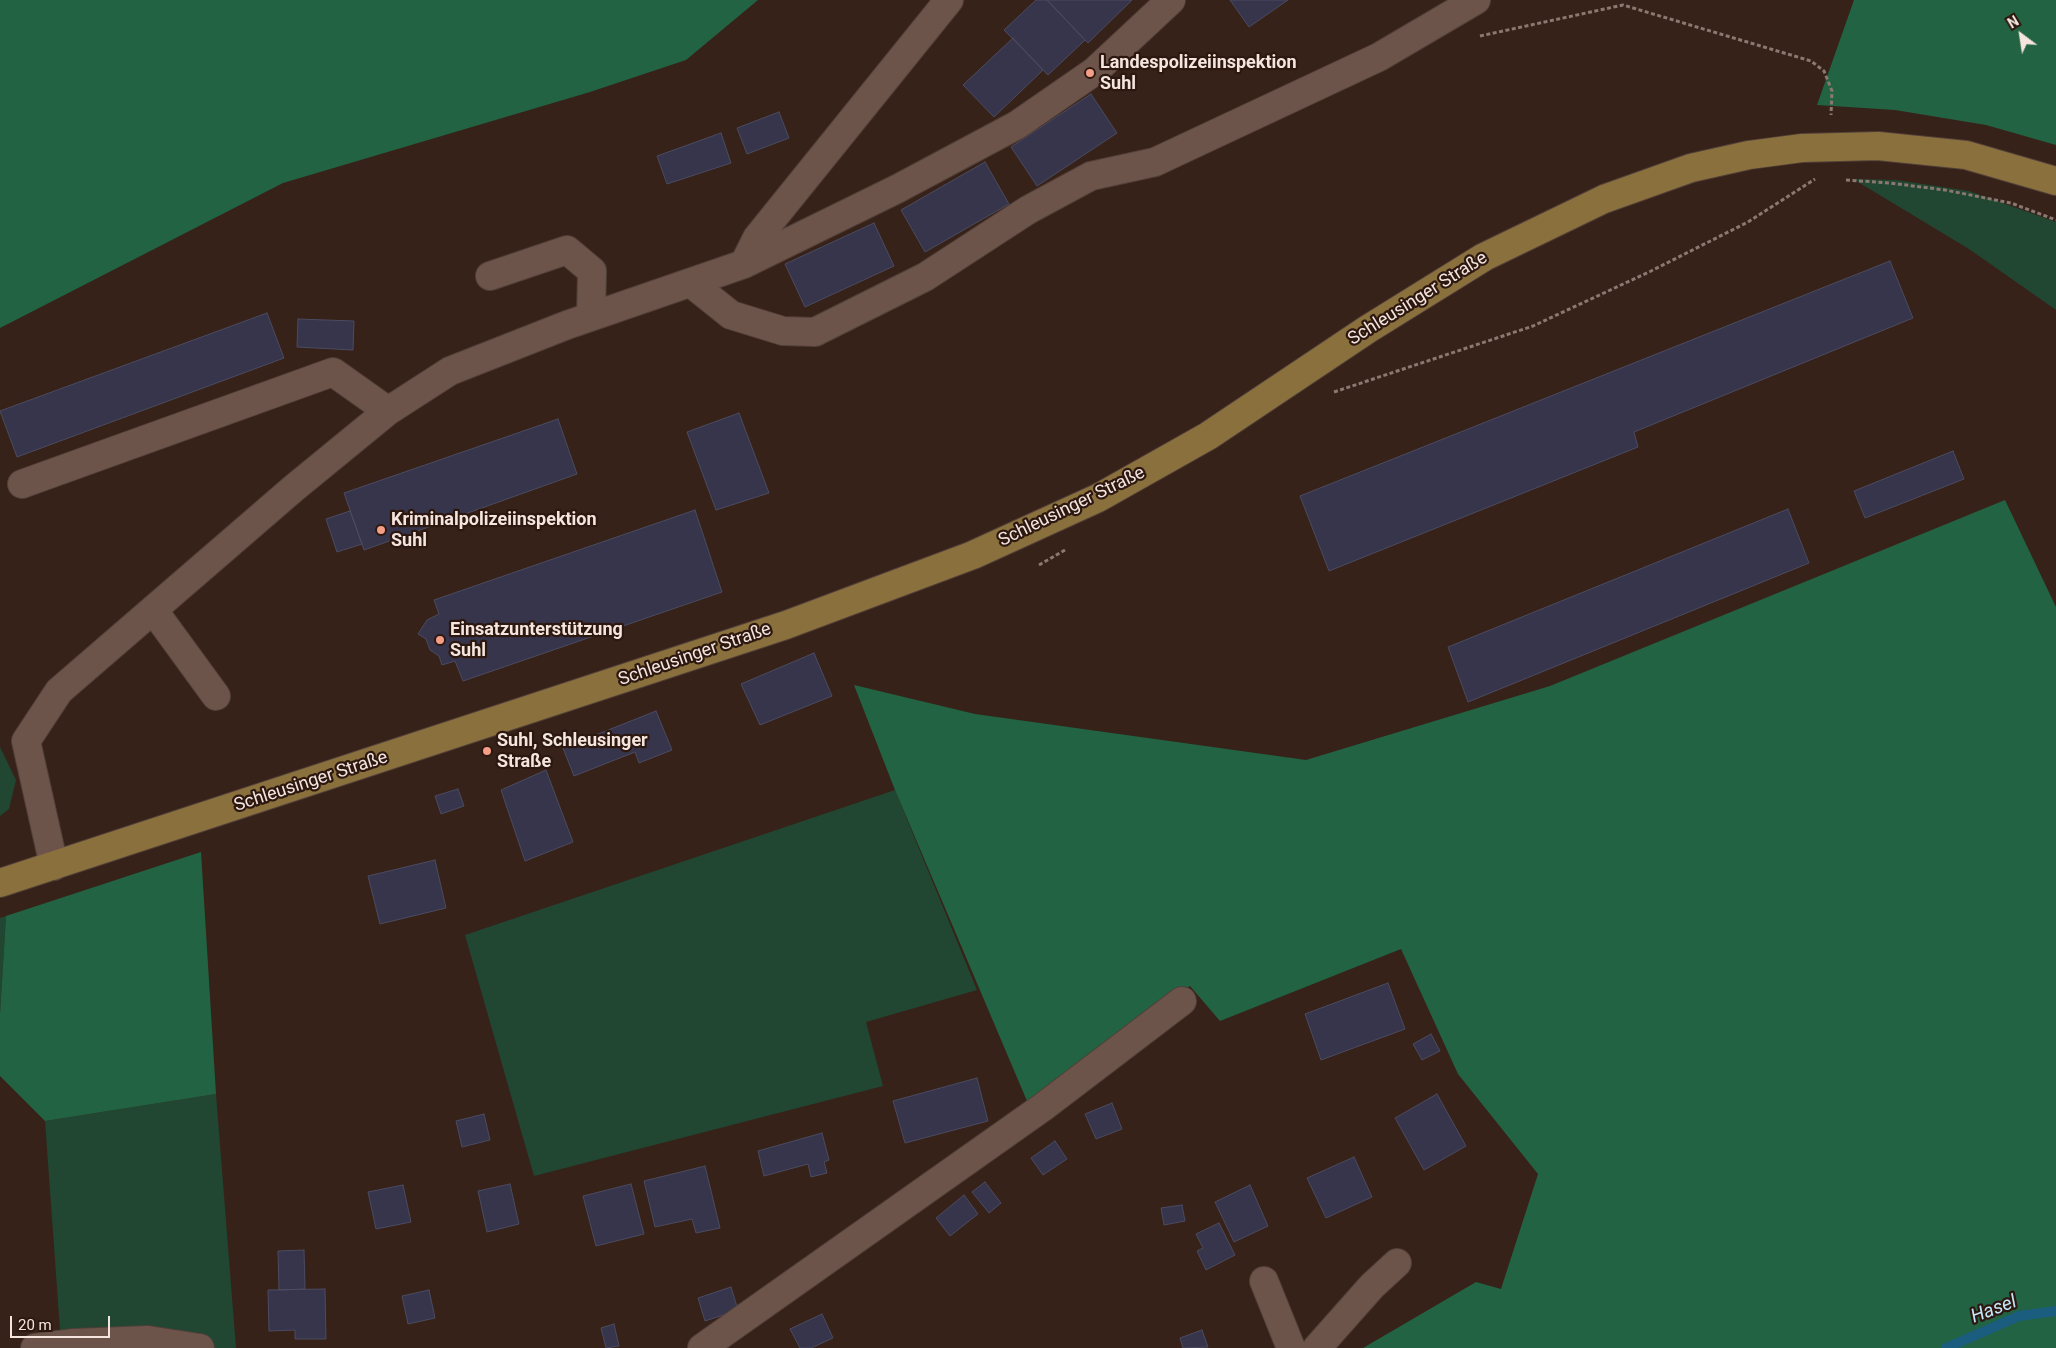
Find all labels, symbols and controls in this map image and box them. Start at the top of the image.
north arrow [1996,10,2046,60]
text: N [2005,13,2022,32]
place label: Landespolizeiinspektion Suhl [1100,52,1297,94]
marker: Landespolizeiinspektion Suhl [1084,67,1096,79]
street label: Schleusinger Straße [1344,247,1492,351]
street label: Schleusinger Straße [995,462,1149,552]
place label: Kriminalpolizeiinspektion Suhl [391,509,597,552]
marker: Kriminalpolizeiinspektion Suhl [375,524,387,536]
place label: Einsatzunterstützung Suhl [450,619,623,662]
street label: Schleusinger Straße [616,619,774,691]
marker: Einsatzunterstützung Suhl [434,634,446,646]
place label: Suhl, Schleusinger Straße [497,730,648,772]
marker: Suhl, Schleusinger Straße [481,745,493,757]
street label: Schleusinger Straße [232,747,390,817]
water label: Hasel [1968,1291,2020,1329]
scale bar [12,1306,112,1338]
text: 20 m [18,1316,52,1334]

